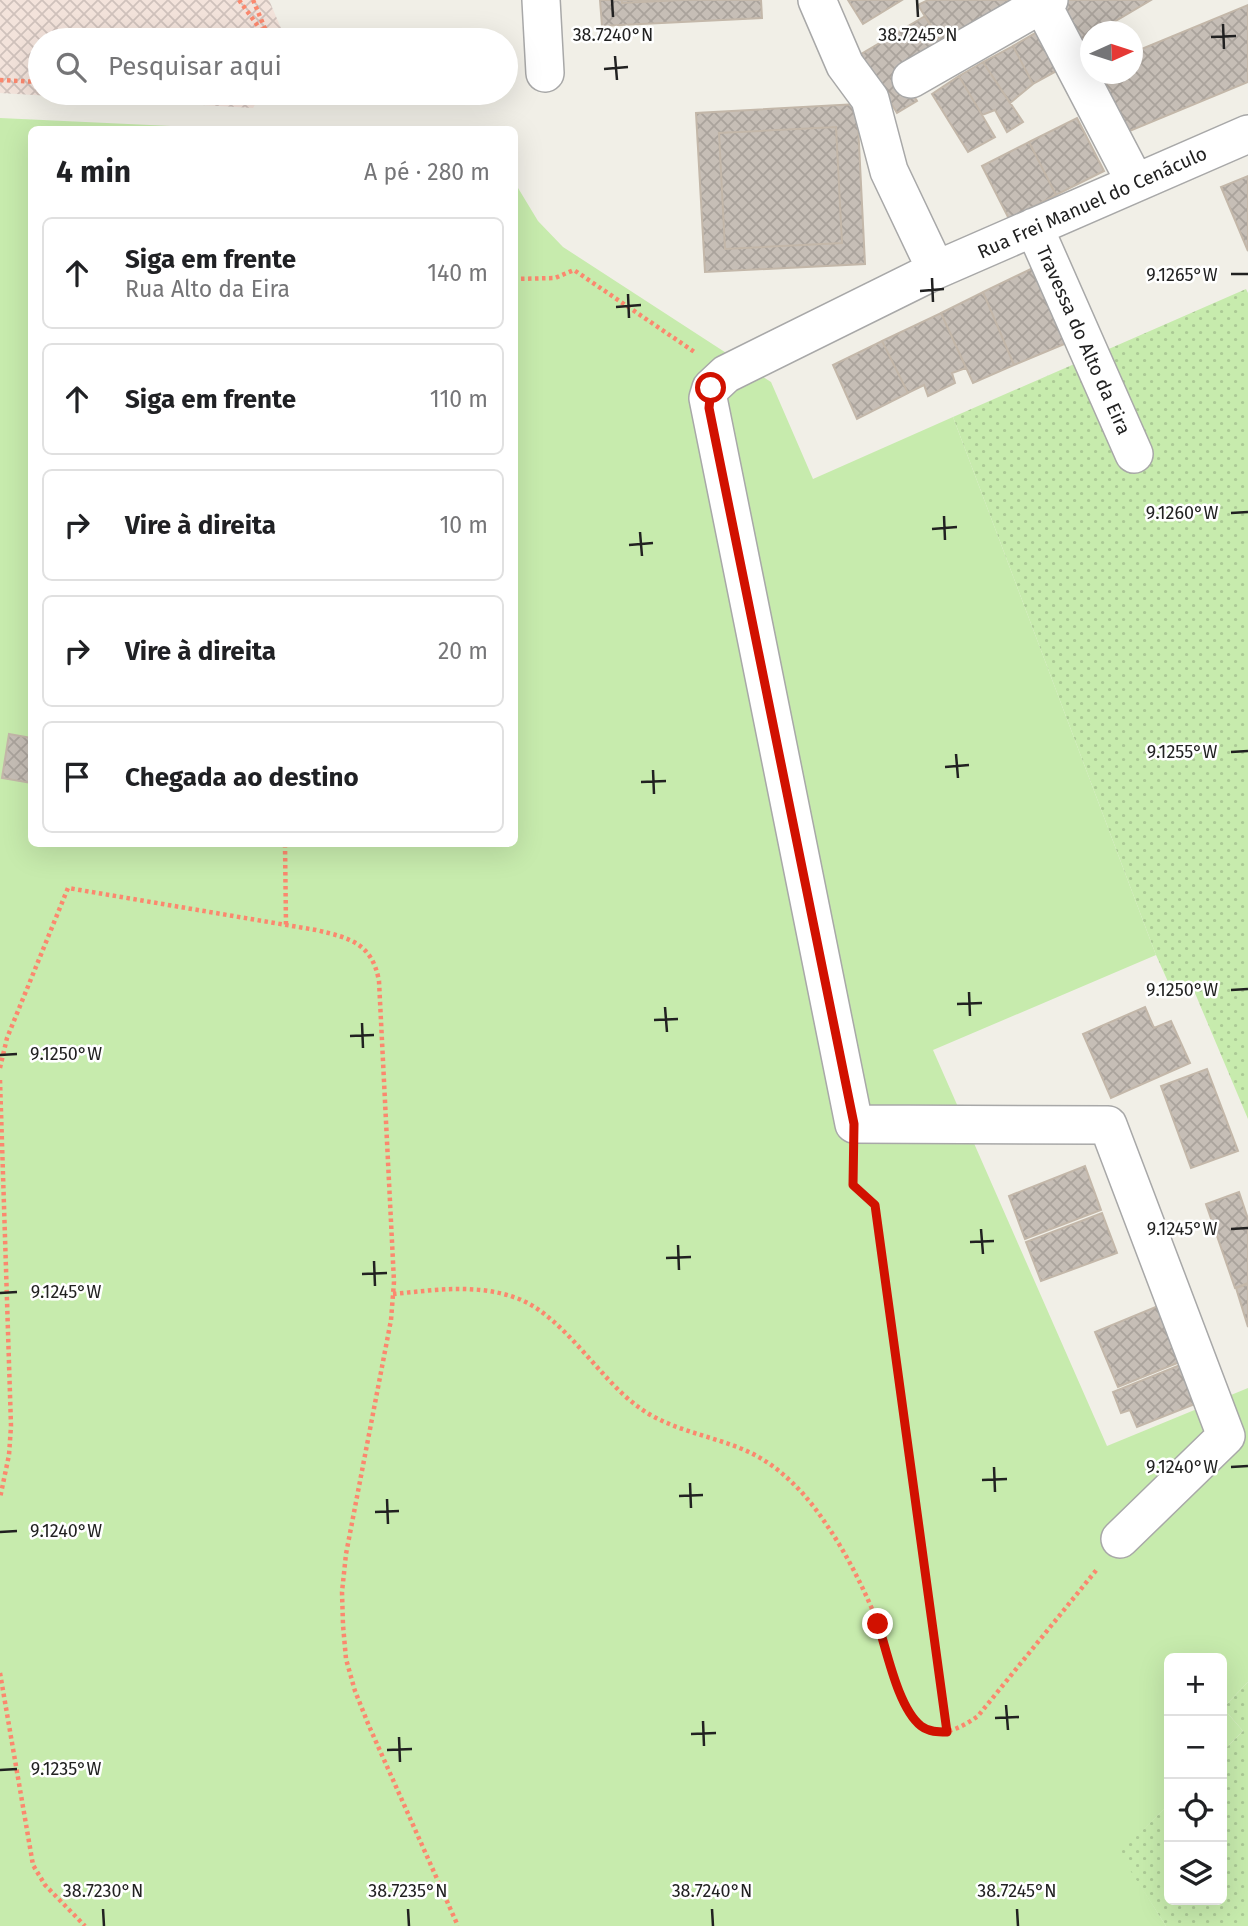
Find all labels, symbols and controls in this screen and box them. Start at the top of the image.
north arrow [1080,21,1143,84]
text: 38.7240°N [573,24,653,46]
text: 38.7245°N [878,24,958,46]
search box [28,28,518,105]
icon: search [52,48,90,86]
text: Pesquisar aqui [108,51,282,82]
street label: Rua Frei Manuel do Cenáculo [974,141,1210,263]
text: 4 min [56,154,131,190]
text: A pé · 280 m [364,158,490,186]
street label: Travessa do Alto da Eira [1031,242,1136,438]
text: Siga em frente [125,244,296,275]
icon: ahead [58,254,96,292]
text: 140 m [427,259,488,287]
text: 9.1265°W [1146,264,1218,286]
text: Rua Alto da Eira [125,275,290,303]
route start [695,372,726,403]
icon: ahead [58,380,96,418]
text: Siga em frente [125,384,296,415]
text: 110 m [430,385,488,413]
text: 9.1260°W [1146,502,1218,524]
icon: right [58,506,96,544]
text: Vire à direita [125,510,276,541]
text: 10 m [439,511,488,539]
icon: right [58,632,96,670]
text: Vire à direita [125,636,276,667]
text: 20 m [438,637,488,665]
text: 9.1255°W [1147,741,1217,763]
icon: arrive [58,758,96,796]
text: Chegada ao destino [125,762,359,793]
text: 9.1250°W [1146,979,1218,1001]
text: 9.1250°W [30,1043,102,1065]
text: 9.1245°W [1147,1218,1217,1240]
text: 9.1245°W [31,1281,101,1303]
text: 9.1240°W [1146,1456,1218,1478]
text: 9.1240°W [30,1520,102,1542]
route end [862,1608,893,1639]
map controls [1164,1653,1227,1905]
button: + [1164,1653,1227,1716]
button: − [1164,1716,1227,1779]
text: 9.1235°W [31,1758,101,1780]
button: locate [1164,1779,1227,1842]
button: layers [1164,1842,1227,1905]
text: 38.7230°N [63,1880,143,1902]
text: 38.7235°N [368,1880,448,1902]
text: 38.7240°N [672,1880,752,1902]
text: 38.7245°N [977,1880,1057,1902]

